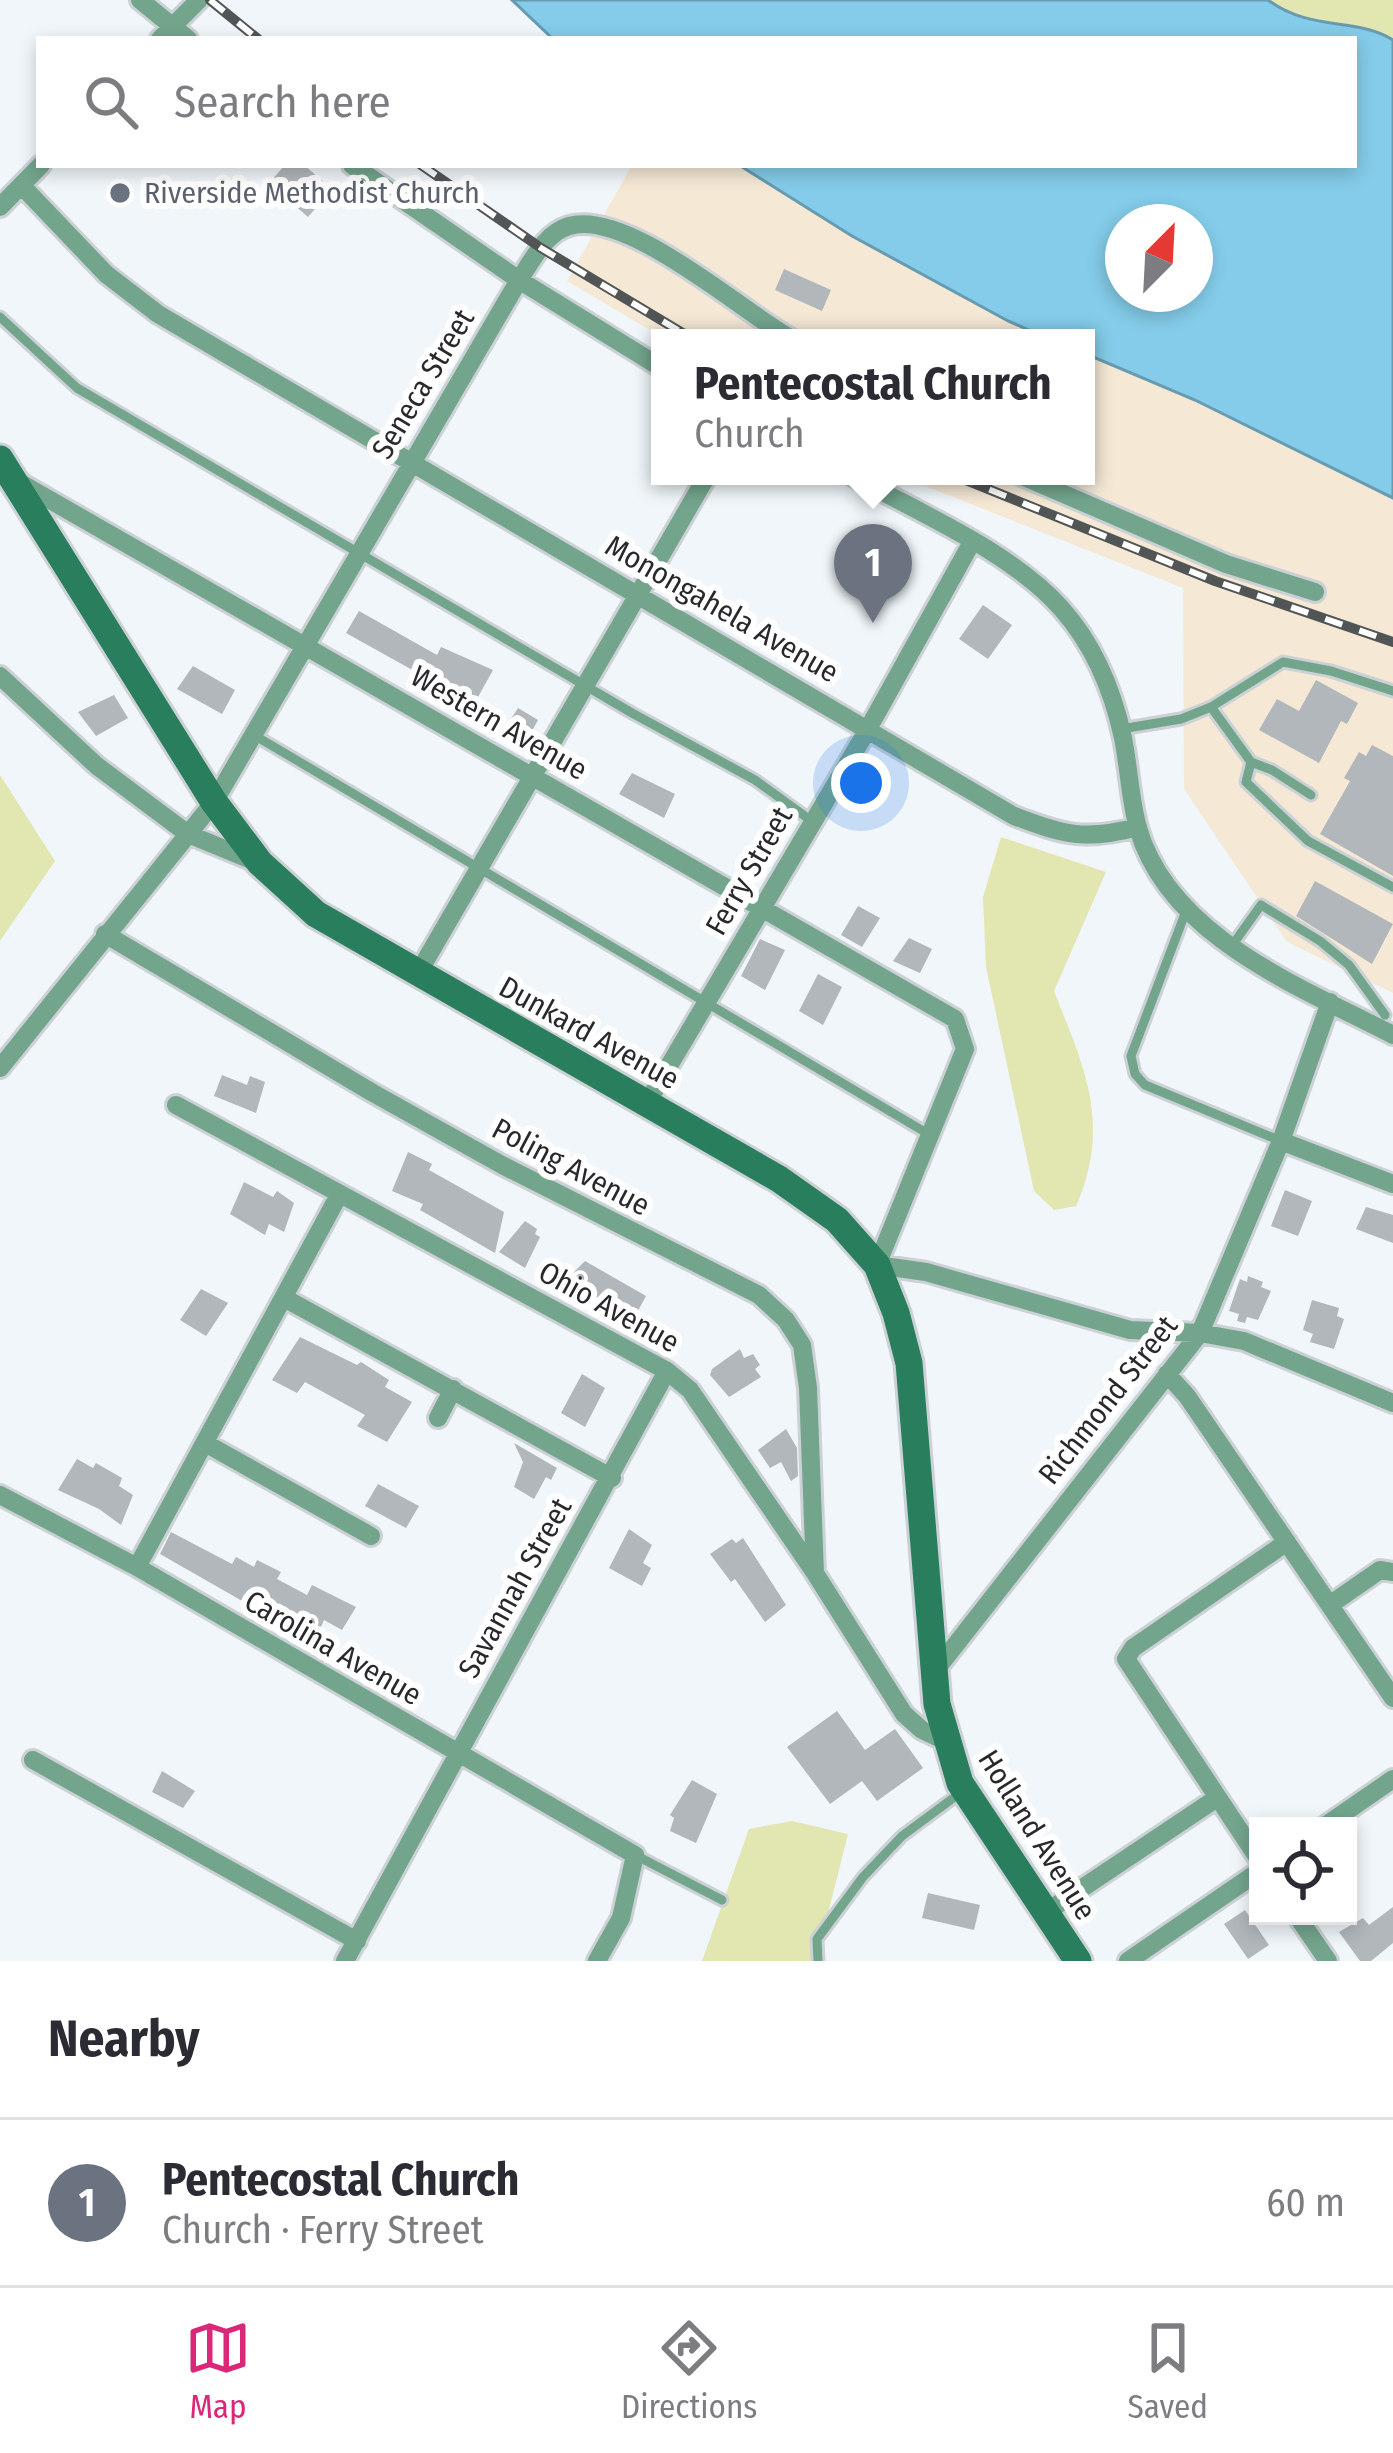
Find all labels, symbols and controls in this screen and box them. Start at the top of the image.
search box [36,36,1357,168]
icon: search [78,69,144,135]
text: Search here [174,75,391,129]
place label: Riverside Methodist Church [144,175,480,211]
marker: Riverside Methodist Church [107,180,133,206]
north arrow [1105,204,1213,312]
street label: Seneca Street [364,302,482,465]
popup [651,329,1095,485]
text: Pentecostal Church [694,357,1052,411]
text: Church [694,411,805,457]
pin: 1 [834,524,912,623]
street label: Monongahela Avenue [599,528,845,690]
street label: Western Avenue [404,658,594,788]
your location [831,753,891,813]
street label: Ferry Street [698,800,800,942]
street label: Dunkard Avenue [493,969,685,1097]
street label: Poling Avenue [486,1110,656,1224]
street label: Ohio Avenue [532,1254,686,1360]
street label: Richmond Street [1031,1308,1185,1492]
street label: Savannah Street [451,1492,579,1684]
street label: Carolina Avenue [238,1583,428,1713]
street label: Holland Avenue [970,1743,1104,1927]
map controls [1249,1817,1357,1925]
button: locate [1249,1817,1357,1925]
text: Nearby [48,2008,200,2070]
text: Pentecostal Church [162,2153,519,2207]
text: 1 [79,2180,95,2226]
text: 60 m [1266,2180,1345,2226]
text: Church · Ferry Street [162,2207,483,2253]
tab: Map [185,2315,251,2427]
tab: Directions [621,2315,757,2427]
tab: Saved [1127,2315,1208,2427]

